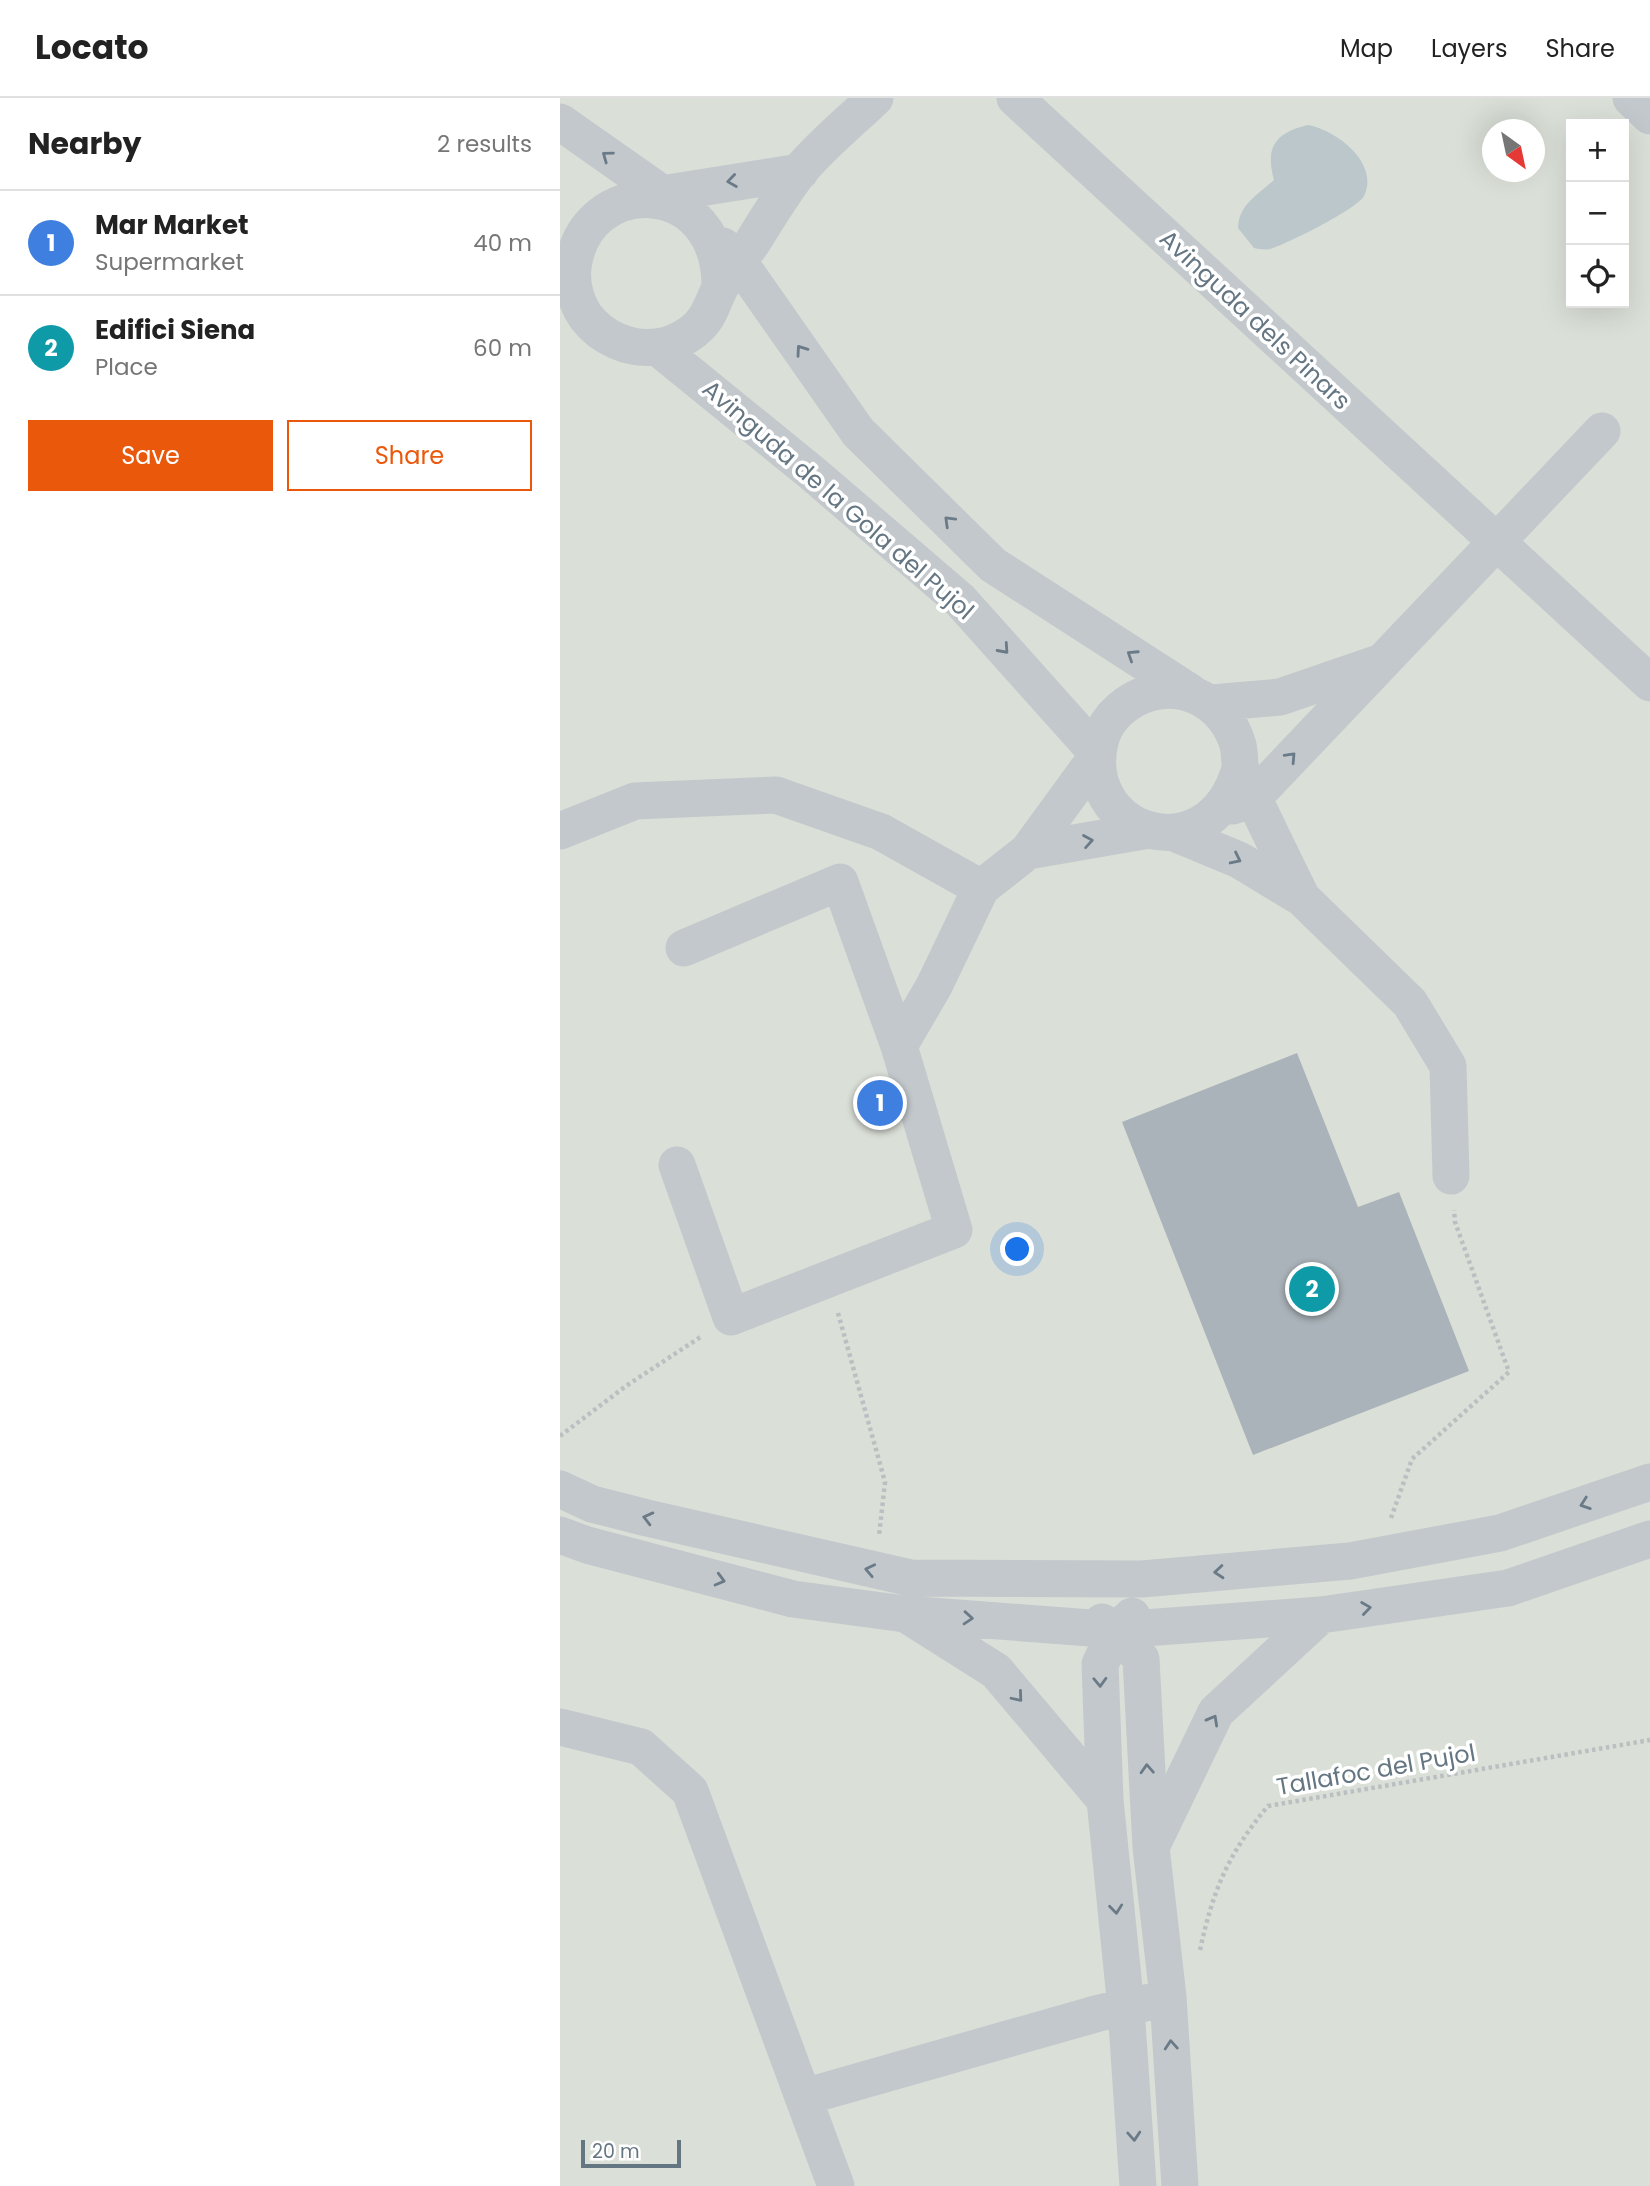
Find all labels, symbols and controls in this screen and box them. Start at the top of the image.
text: Locato [35,24,149,71]
text: Map [1340,32,1393,65]
text: Layers [1431,32,1507,65]
text: Share [1545,32,1615,65]
north arrow [1482,119,1545,182]
map controls [1566,119,1629,308]
button: + [1566,119,1629,182]
text: Nearby [28,122,142,165]
text: 2 results [437,128,532,160]
one-way arrow [602,152,615,164]
one-way arrow [726,174,738,189]
button: − [1566,182,1629,245]
text: Mar Market [95,207,248,243]
street label: Avinguda dels Pinars [1153,222,1358,417]
text: 1 [47,227,55,259]
text: 40 m [473,227,532,259]
button: locate [1566,245,1629,308]
text: Supermarket [95,246,244,278]
text: Edifici Siena [95,312,255,348]
text: 2 [44,332,58,364]
text: 60 m [473,332,532,364]
one-way arrow [797,345,809,358]
text: Place [95,351,158,383]
street label: Avinguda de la Gola del Pujol [695,372,981,627]
button: Save [28,420,273,491]
button: Share [287,420,532,491]
one-way arrow [945,517,958,530]
one-way arrow [995,641,1008,654]
one-way arrow [1127,650,1140,663]
one-way arrow [1282,753,1295,766]
one-way arrow [1082,834,1094,849]
one-way arrow [1229,851,1241,865]
pin: 1 [857,1077,903,1129]
your location [1000,1232,1034,1266]
pin: 2 [1289,1263,1335,1315]
one-way arrow [1580,1496,1592,1510]
one-way arrow [643,1512,655,1526]
one-way arrow [864,1564,876,1579]
one-way arrow [1213,1564,1224,1579]
one-way arrow [714,1572,726,1586]
one-way arrow [1360,1601,1372,1616]
one-way arrow [963,1610,974,1625]
one-way arrow [1093,1677,1108,1688]
one-way arrow [1010,1689,1022,1702]
one-way arrow [1205,1714,1218,1727]
street label: Tallafoc del Pujol [1274,1736,1478,1803]
one-way arrow [1140,1763,1155,1774]
one-way arrow [1108,1904,1123,1915]
one-way arrow [1164,2039,1179,2050]
one-way arrow [1127,2131,1142,2142]
scale bar [581,2137,681,2169]
text: 20 m [592,2138,640,2165]

